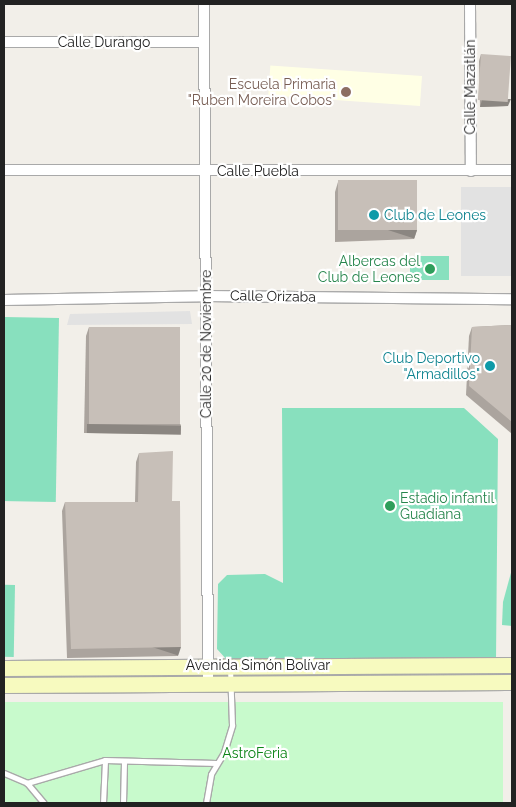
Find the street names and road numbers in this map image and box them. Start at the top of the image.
street label: Calle Durango [58,34,150,50]
street label: Calle Mazatlán [462,39,478,135]
street label: Calle Puebla [217,163,299,179]
street label: Calle 20 de Noviembre [198,270,214,418]
street label: Calle Orizaba [230,287,316,305]
street label: Avenida Simón Bolívar [186,657,330,673]

